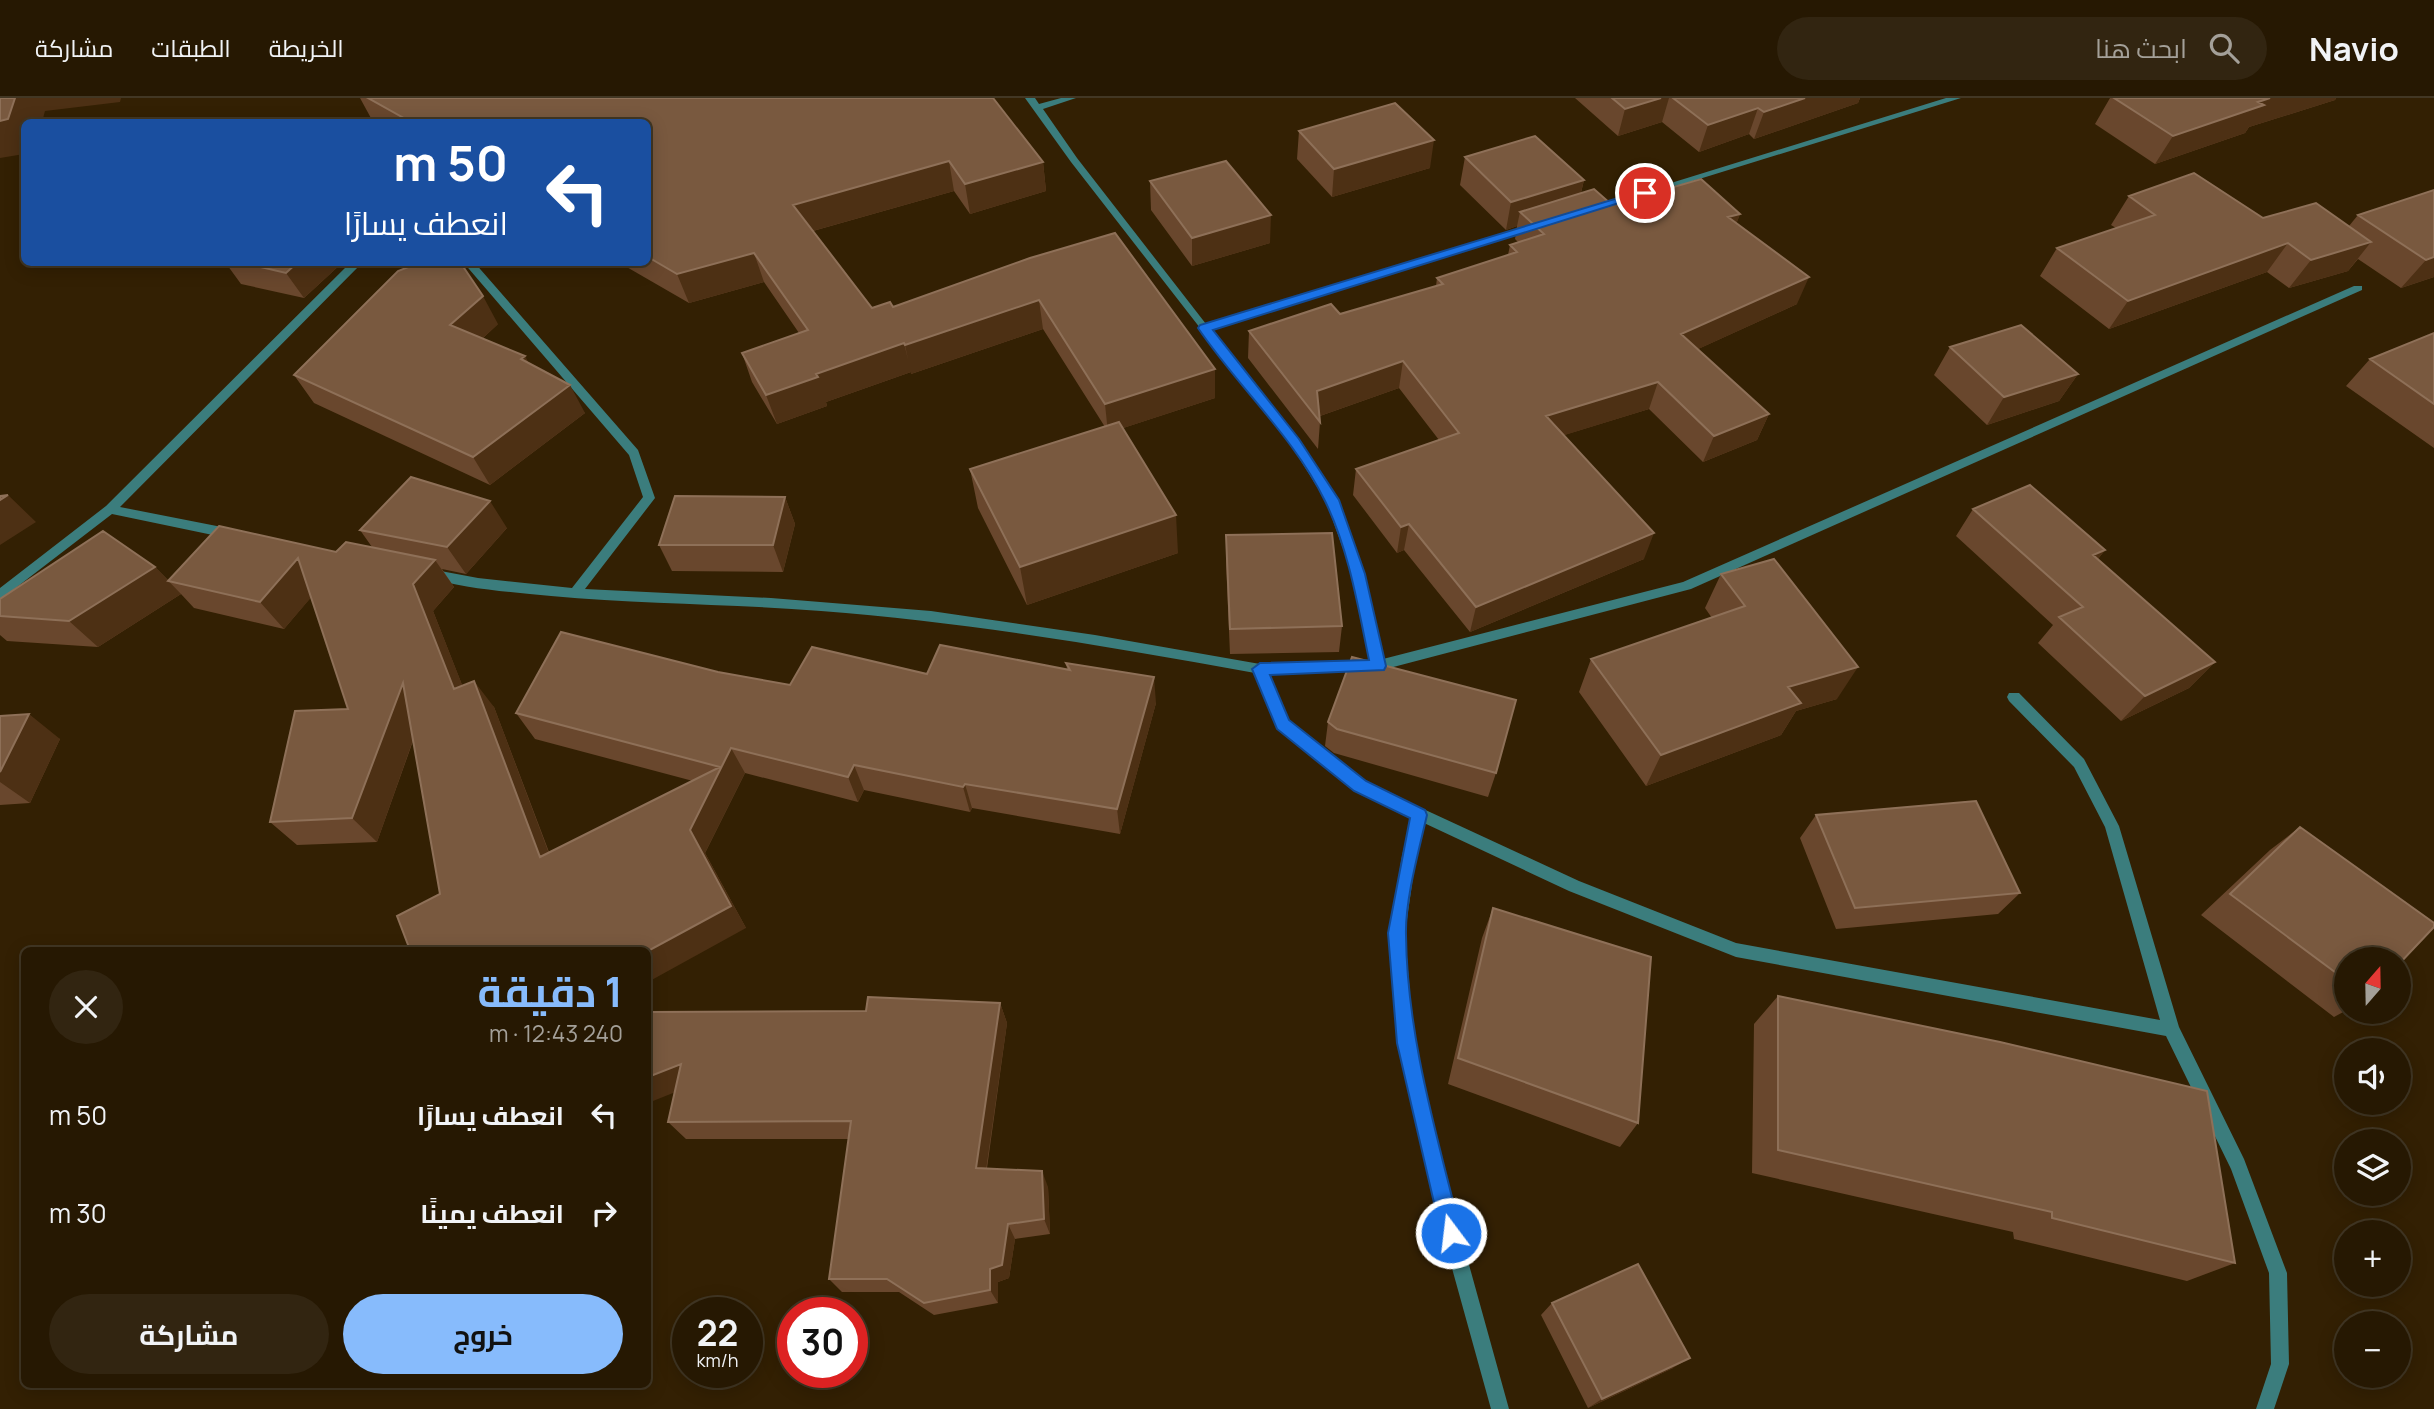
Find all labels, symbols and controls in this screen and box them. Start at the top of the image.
search box [1777,17,2267,80]
text: Navio [2309,26,2399,71]
icon: search [2205,29,2243,67]
text: ابحث هنا [2095,30,2187,66]
text: مشاركة [35,31,113,64]
text: الطبقات [151,31,231,64]
text: الخريطة [269,31,344,64]
text: 50 m [393,129,508,196]
icon: left [532,147,623,238]
pin [1615,163,1675,223]
icon: arrive [1626,174,1664,212]
text: انعطف يسارًا [344,201,508,245]
north arrow [2334,947,2412,1024]
map controls [2334,947,2411,1388]
text: 1 دقيقة [477,962,623,1020]
button: close [49,970,123,1044]
text: 240 m · 12:43 [489,1017,623,1049]
button: sound [2334,1038,2411,1115]
icon: left [585,1096,623,1134]
text: 50 m [49,1097,107,1133]
text: انعطف يسارًا [417,1097,564,1133]
button: layers [2334,1129,2411,1206]
icon: right [585,1194,623,1232]
text: 30 m [49,1195,107,1231]
text: انعطف يمينًا [420,1195,564,1231]
position arrow [1414,1196,1488,1270]
button: + [2334,1220,2411,1297]
button: مشاركة [49,1294,329,1374]
button: خروج [343,1294,623,1374]
speed limit sign: 30 [777,1297,868,1388]
text: 22 [697,1309,738,1357]
button: − [2334,1311,2411,1388]
text: km/h [697,1348,738,1372]

